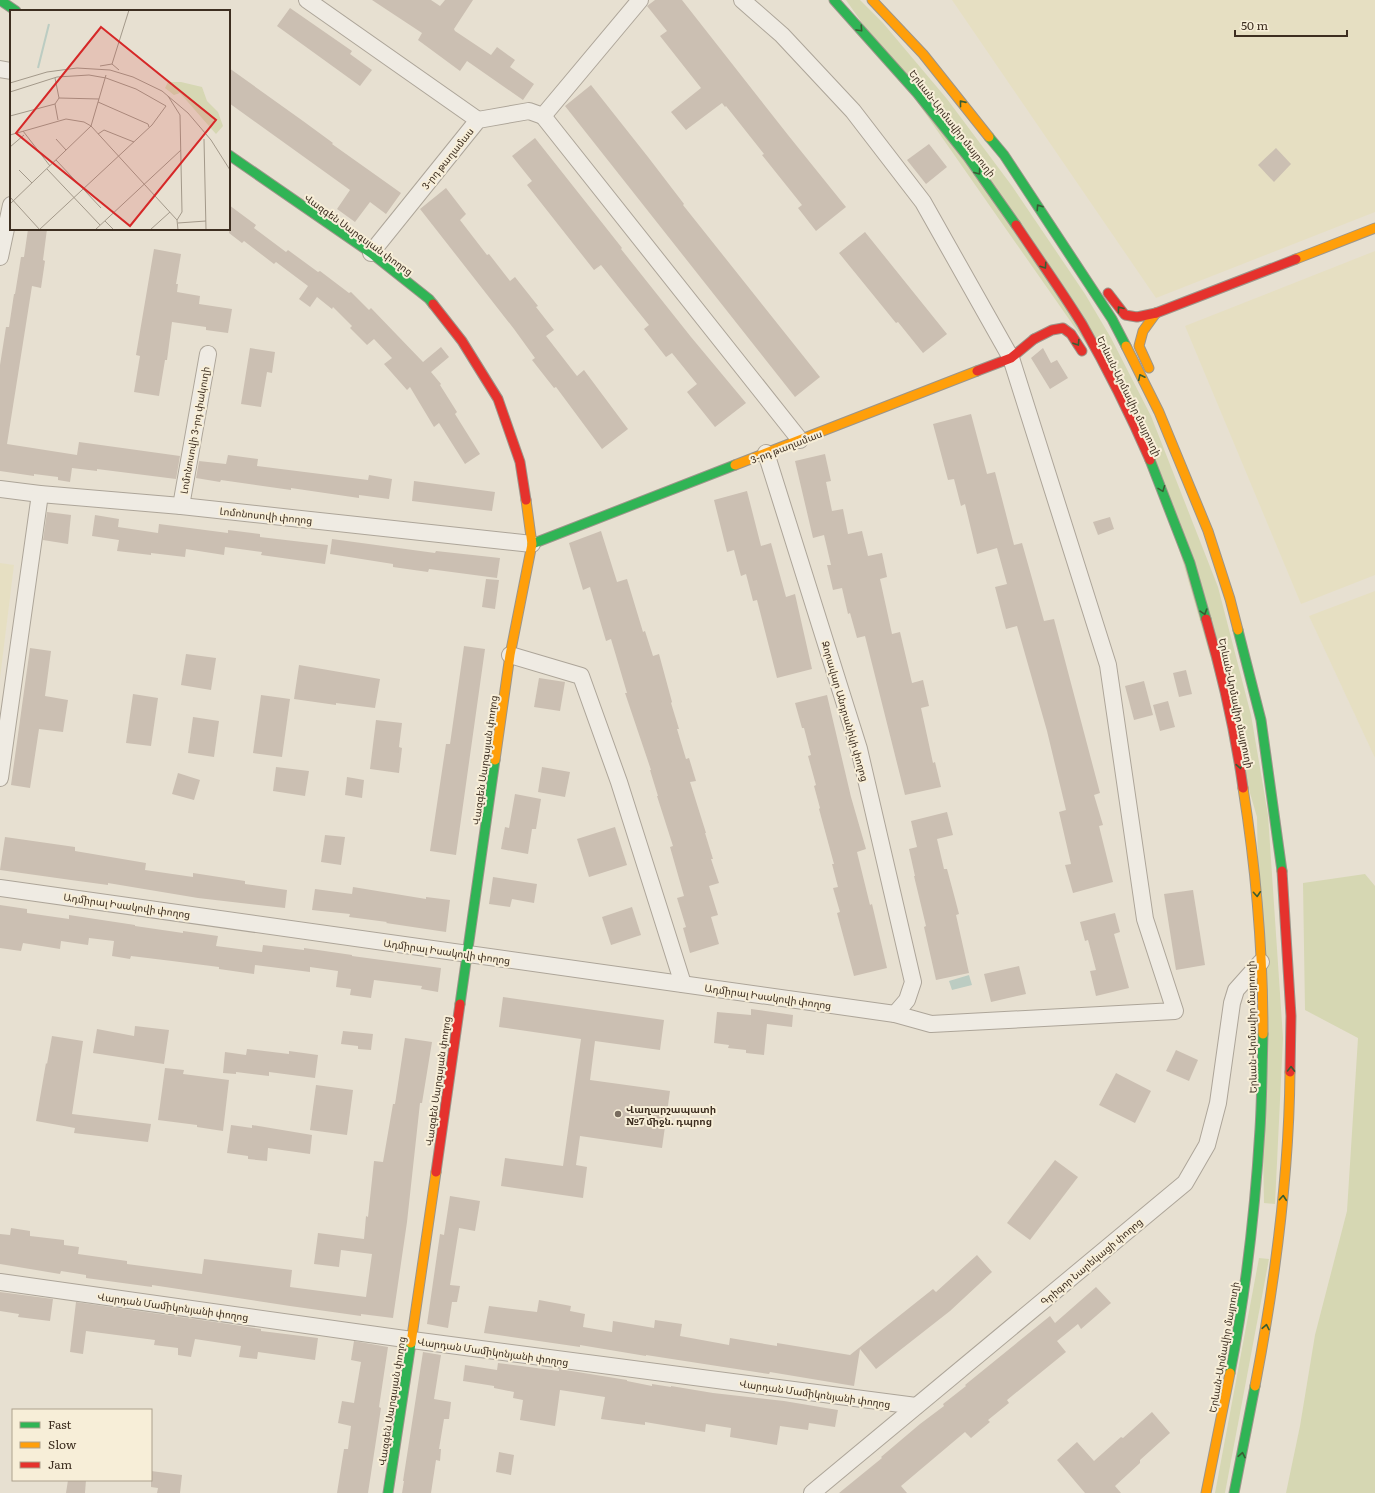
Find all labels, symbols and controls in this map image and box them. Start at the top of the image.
inset map [10,10,230,230]
scale bar [1235,12,1347,38]
text: 50 m [1241,16,1268,34]
one-way arrow [855,24,863,32]
street label: Երևան-Արմավիր մայրուղի [906,66,1000,180]
one-way arrow [960,100,967,107]
street label: 3-րդ թաղամաս [417,124,477,192]
one-way arrow [974,168,981,175]
street label: Վազգեն Սարգսյան փողոց [302,189,416,279]
one-way arrow [1037,205,1044,212]
one-way arrow [1039,262,1046,269]
one-way arrow [1118,306,1125,313]
street label: Երևան-Արմավիր մայրուղի [1094,333,1166,459]
one-way arrow [1072,339,1080,346]
street label: Լոմոնոսովի 3-րդ փակուղի [175,365,213,495]
one-way arrow [1138,374,1146,382]
street label: 3-րդ թաղամաս [748,425,824,467]
one-way arrow [1157,485,1165,492]
street label: Լոմոնոսովի փողոց [219,503,313,527]
one-way arrow [1199,608,1208,615]
street label: Երևան-Արմավիր մայրուղի [1216,637,1258,770]
street label: Զորավար Անդրանիկի փողոց [819,639,873,783]
street label: Վազգեն Սարգսյան փողոց [467,694,501,826]
one-way arrow [1235,762,1244,769]
street label: Ադմիրալ Իսակովի փողոց [63,889,191,921]
one-way arrow [1253,891,1261,897]
street label: Ադմիրալ Իսակովի փողոց [383,935,511,967]
street label: Երևան-Արմավիր մայրուղի [1242,960,1260,1093]
street label: Ադմիրալ Իսակովի փողոց [704,980,832,1012]
street label: Վազգեն Սարգսյան փողոց [420,1015,454,1147]
one-way arrow [1286,1066,1295,1072]
place label: Վաղարշապատի №7 միջն. դպրոց [626,1101,716,1128]
marker: Վաղարշապատի №7 միջն. դպրոց [613,1109,623,1119]
one-way arrow [1279,1195,1288,1201]
street label: Գրիգոր Նարեկացի փողոց [1037,1214,1145,1308]
street label: Երևան-Արմավիր մայրուղի [1204,1280,1242,1414]
street label: Վարդան Մամիկոնյանի փողոց [96,1288,250,1324]
one-way arrow [1261,1324,1270,1330]
street label: Վարդան Մամիկոնյանի փողոց [416,1333,570,1369]
street label: Վազգեն Սարգսյան փողոց [373,1335,409,1467]
street label: Վարդան Մամիկոնյանի փողոց [738,1375,892,1411]
legend [12,1409,152,1481]
text: Fast [48,1415,72,1433]
text: Slow [48,1435,77,1453]
one-way arrow [1237,1452,1245,1458]
text: Jam [48,1455,73,1473]

